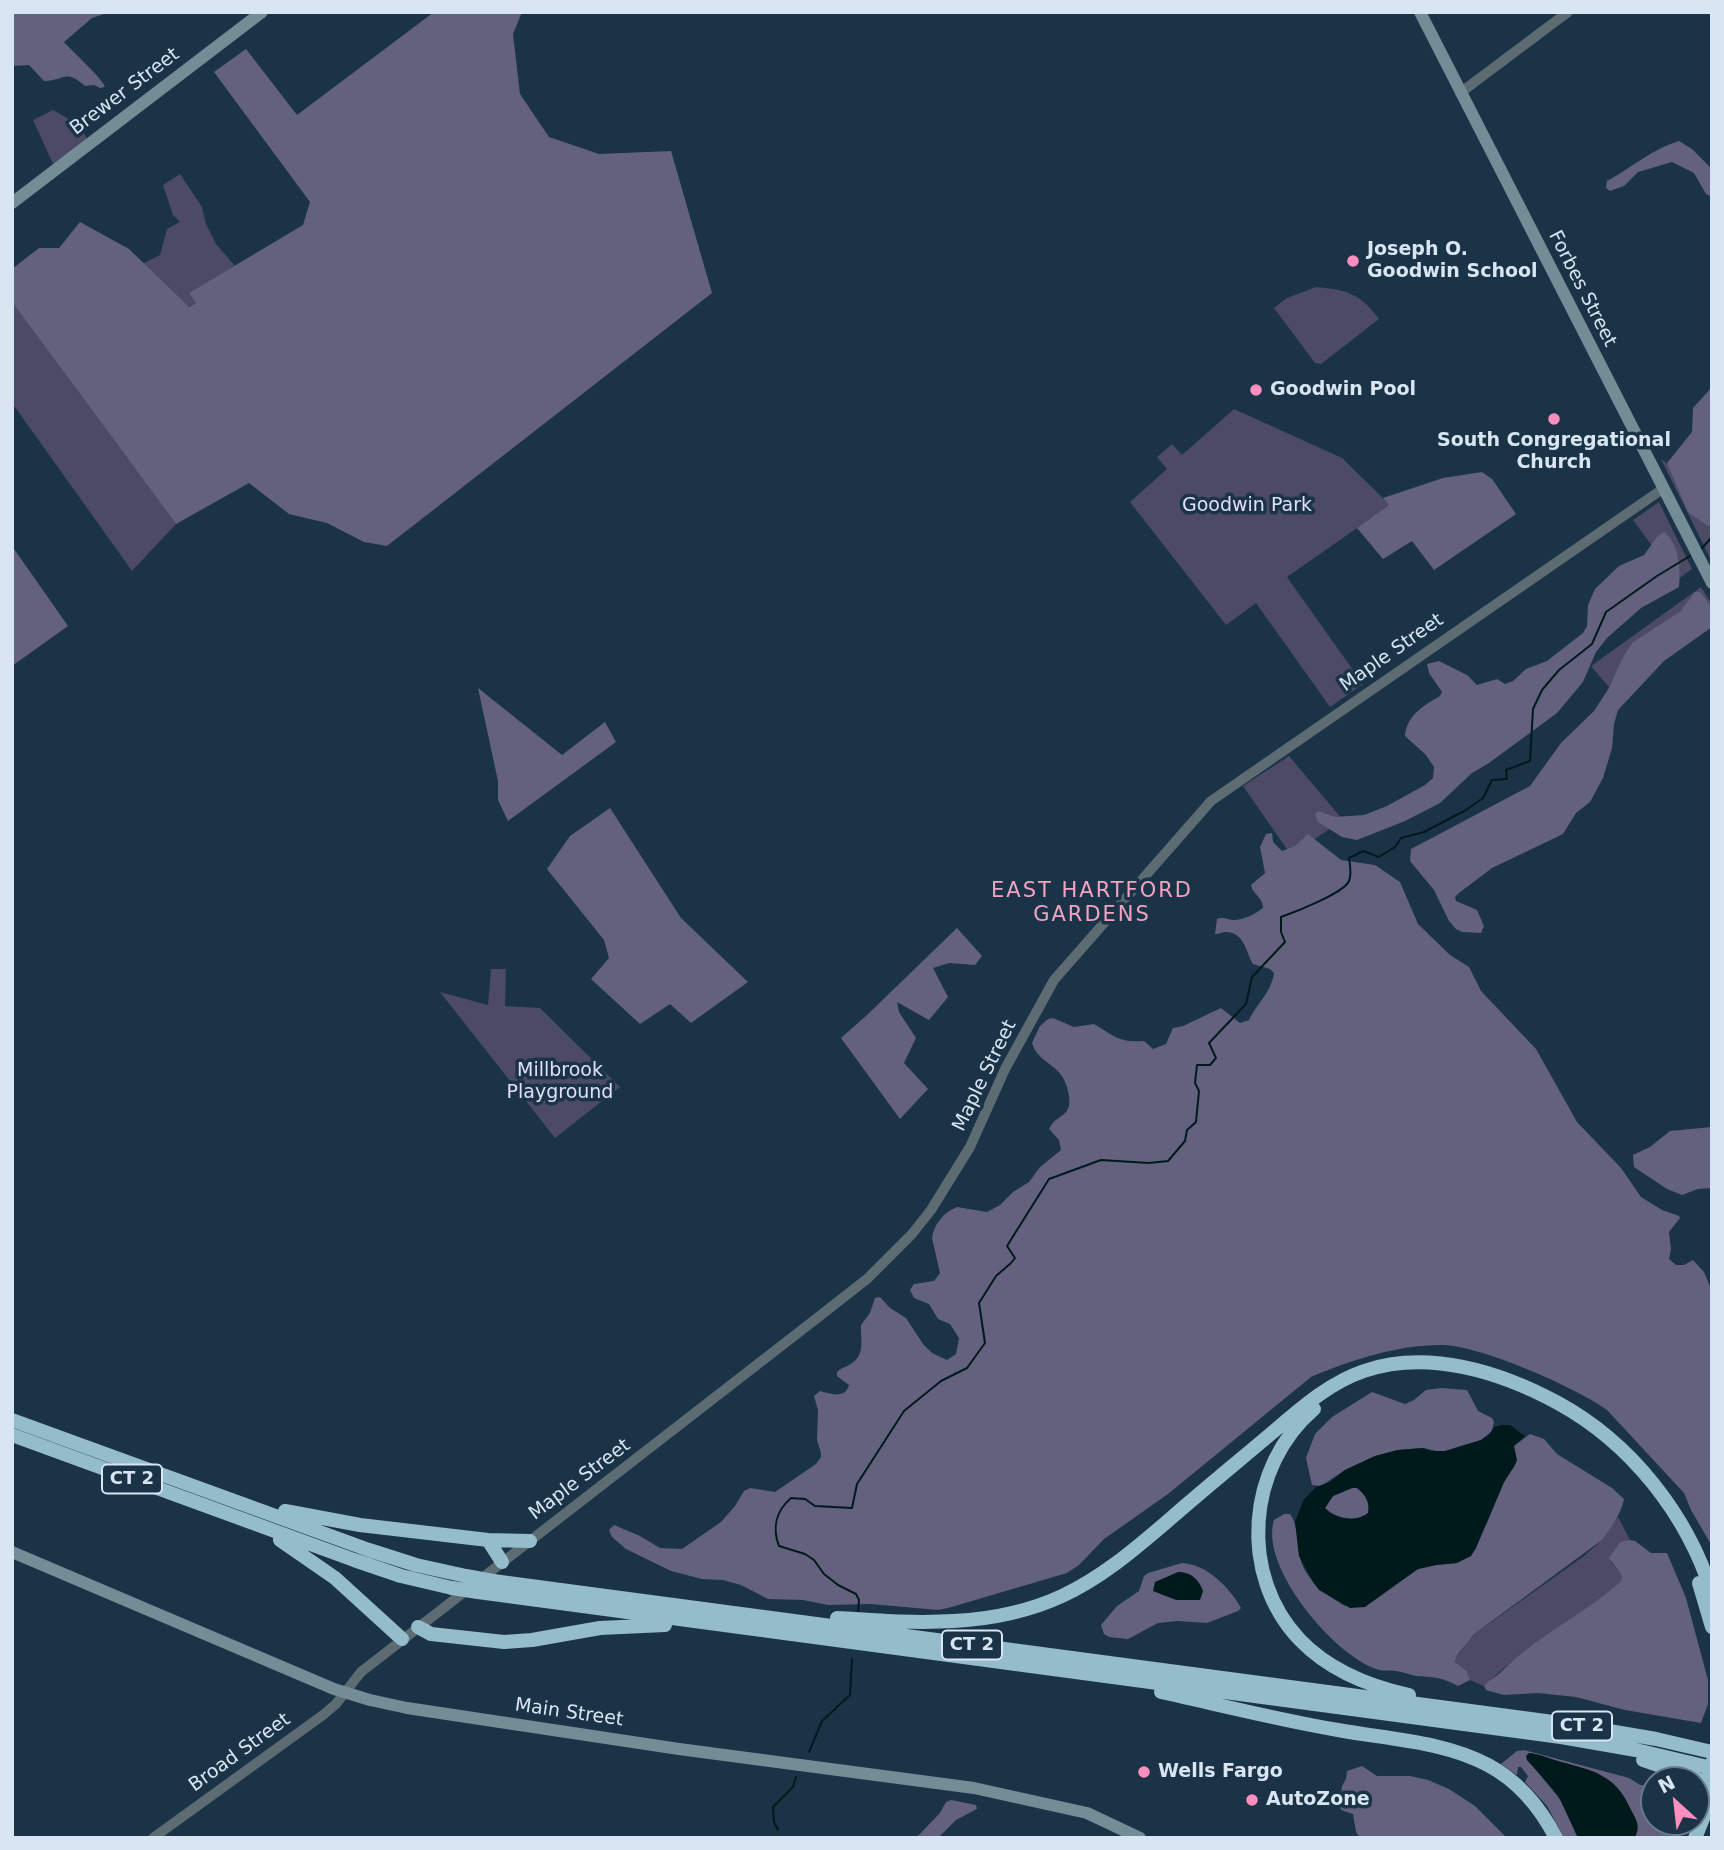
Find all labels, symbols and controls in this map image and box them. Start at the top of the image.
street label: Brewer Street [66,43,184,141]
street label: Forbes Street [1543,227,1621,351]
place label: Joseph O. Goodwin School [1367,239,1538,283]
marker: Joseph O. Goodwin School [1345,253,1361,269]
place label: Goodwin Pool [1270,379,1416,401]
marker: Goodwin Pool [1248,382,1264,398]
marker: South Congregational Church [1546,411,1562,427]
place label: South Congregational Church [1437,430,1671,474]
park label: Goodwin Park [1182,495,1312,517]
street label: Maple Street [1336,609,1448,697]
district label: EAST HARTFORD GARDENS [993,879,1191,929]
street label: Maple Street [948,1017,1022,1135]
park label: Millbrook Playground [507,1060,613,1104]
street label: Maple Street [525,1435,635,1525]
road number: CT 2 [102,1464,162,1494]
road number: CT 2 [942,1630,1002,1660]
street label: Main Street [513,1694,625,1732]
street label: Broad Street [185,1709,295,1797]
road number: CT 2 [1552,1712,1612,1741]
place label: Wells Fargo [1158,1761,1283,1783]
marker: Wells Fargo [1136,1764,1152,1780]
north arrow [1640,1766,1710,1836]
text: N [1654,1771,1678,1797]
place label: AutoZone [1266,1789,1370,1811]
marker: AutoZone [1244,1792,1260,1808]

